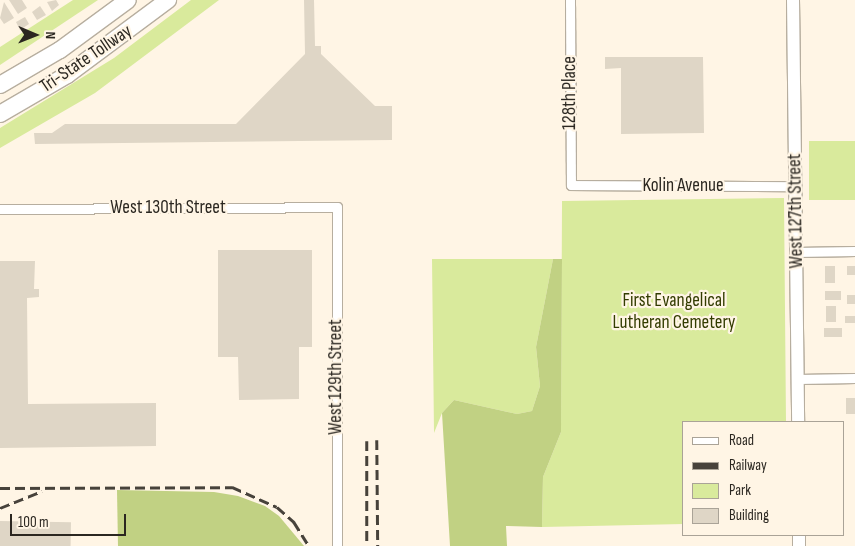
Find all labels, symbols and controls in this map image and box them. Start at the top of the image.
north arrow [10,10,60,60]
street label: Tri-State Tollway [36,20,136,98]
text: N [42,31,59,39]
street label: 128th Place [559,56,581,130]
street label: West 127th Street [784,153,808,269]
street label: Kolin Avenue [642,175,724,197]
street label: West 130th Street [110,197,226,219]
park label: First Evangelical Lutheran Cemetery [613,290,735,334]
street label: West 129th Street [325,319,347,435]
legend [682,421,845,536]
text: Road [729,431,754,450]
text: Railway [729,456,767,475]
text: Park [729,481,751,500]
scale bar [12,504,129,536]
text: Building [729,506,769,525]
text: 100 m [18,513,49,532]

